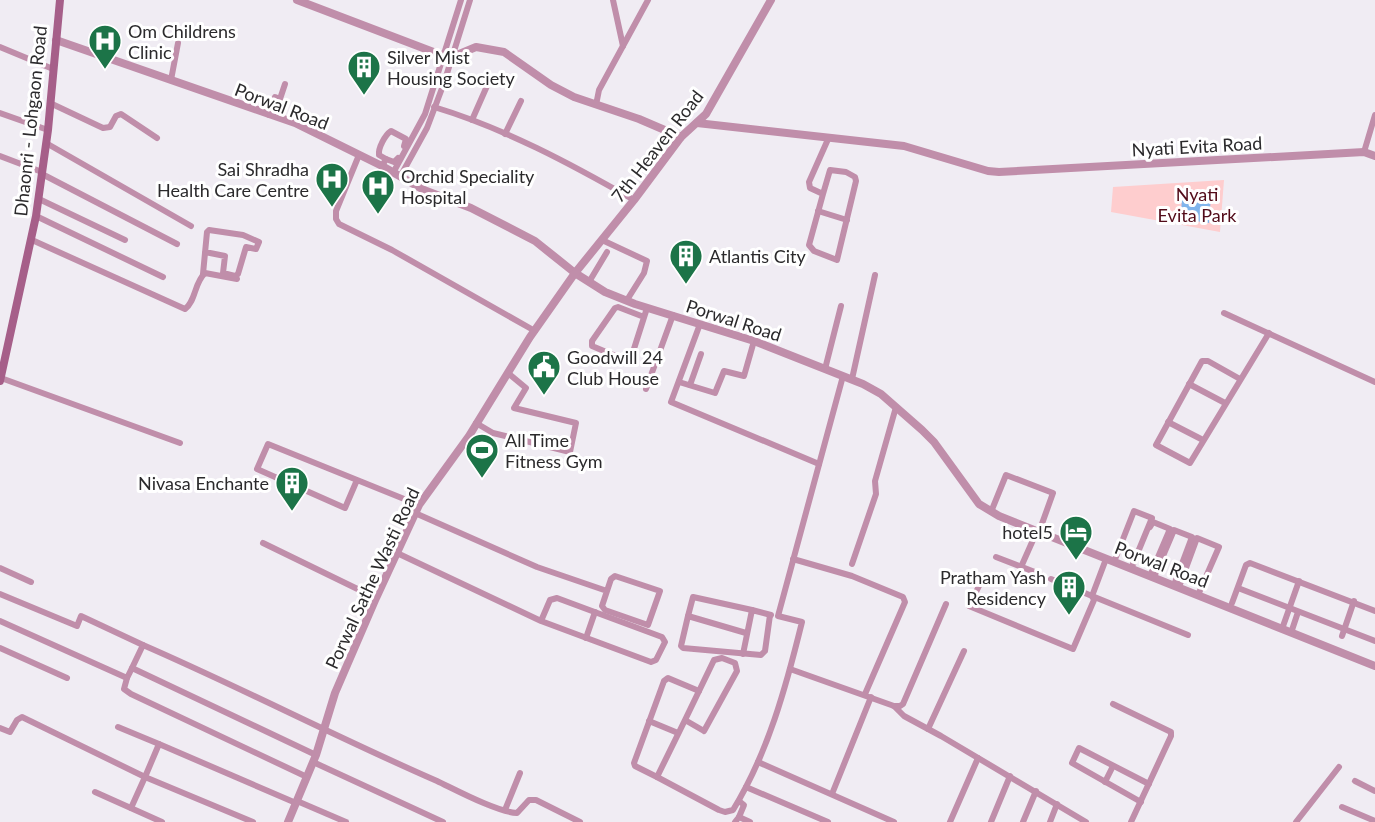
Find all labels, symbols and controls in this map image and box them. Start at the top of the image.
place label: Om Childrens Clinic [128,20,236,63]
hospital icon: Om Childrens Clinic [87,23,123,70]
street label: Dhaonri - Lohgaon Road [9,25,51,217]
place label: Silver Mist Housing Society [387,46,516,89]
building icon: Silver Mist Housing Society [346,49,382,96]
street label: Porwal Road [232,78,332,134]
street label: 7th Heaven Road [606,85,708,207]
street label: Nyati Evita Road [1131,132,1263,160]
place label: Sai Shradha Health Care Centre [157,158,309,201]
hospital icon: Sai Shradha Health Care Centre [314,161,350,208]
place label: Orchid Speciality Hospital [401,165,535,208]
hospital icon: Orchid Speciality Hospital [360,168,396,215]
park label: Nyati Evita Park [1158,183,1237,226]
building icon: Atlantis City [668,238,704,285]
place label: Atlantis City [709,245,806,267]
street label: Porwal Road [684,294,784,346]
place label: Goodwill 24 Club House [567,346,663,389]
public building icon: Goodwill 24 Club House [526,349,562,396]
place label: All Time Fitness Gym [505,429,603,472]
sports icon: All Time Fitness Gym [464,432,500,479]
building icon: Nivasa Enchante [274,465,310,512]
place label: Nivasa Enchante [138,472,269,494]
street label: Porwal Sathe Wasti Road [320,484,424,672]
hotel icon: hotel5 [1058,514,1094,561]
place label: hotel5 [1002,521,1053,543]
street label: Porwal Road [1112,536,1212,592]
place label: Pratham Yash Residency [940,566,1047,609]
building icon: Pratham Yash Residency [1051,569,1087,616]

